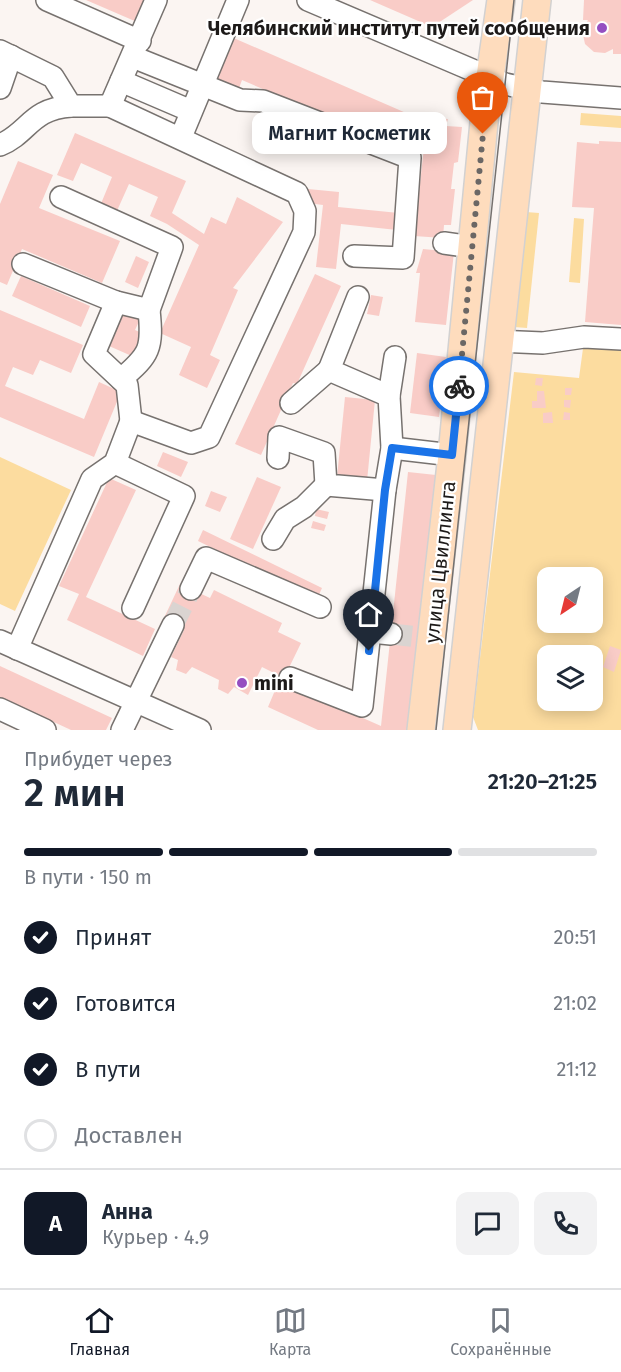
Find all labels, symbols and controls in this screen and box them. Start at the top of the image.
place label: Челябинский институт путей сообщения [208,16,590,40]
marker: Челябинский институт путей сообщения [595,21,609,35]
pin [457,72,508,134]
icon: bag [466,81,499,114]
callout: Магнит Косметик [252,113,447,155]
text: Магнит Косметик [268,121,431,145]
courier [429,356,489,416]
icon: bike [443,370,476,403]
street label: улица Цвиллинга [420,480,460,644]
north arrow [537,567,603,633]
map controls [537,567,603,711]
pin [343,589,394,651]
icon: home [352,598,385,631]
button: layers [537,645,603,711]
place label: mini [254,671,294,695]
marker: mini [235,676,249,690]
text: Прибудет через [24,747,173,771]
text: 21:20–21:25 [488,768,597,795]
text: 2 мин [24,770,126,816]
text: В пути · 150 m [24,865,152,889]
icon: check [24,921,57,954]
text: Принят [75,924,151,951]
text: 20:51 [553,925,597,949]
icon: check [24,987,57,1020]
text: Готовится [75,990,176,1017]
text: 21:02 [553,991,597,1015]
icon: check [24,1053,57,1086]
text: В пути [75,1056,141,1083]
text: 21:12 [556,1057,597,1081]
text: Доставлен [75,1122,183,1149]
button: chat [456,1192,519,1255]
button: phone [534,1192,597,1255]
text: Анна [102,1198,153,1225]
text: А [49,1210,62,1237]
text: Курьер · 4.9 [102,1225,209,1249]
tab: Главная [69,1304,130,1359]
tab: Карта [269,1304,311,1359]
tab: Сохранённые [450,1304,552,1359]

